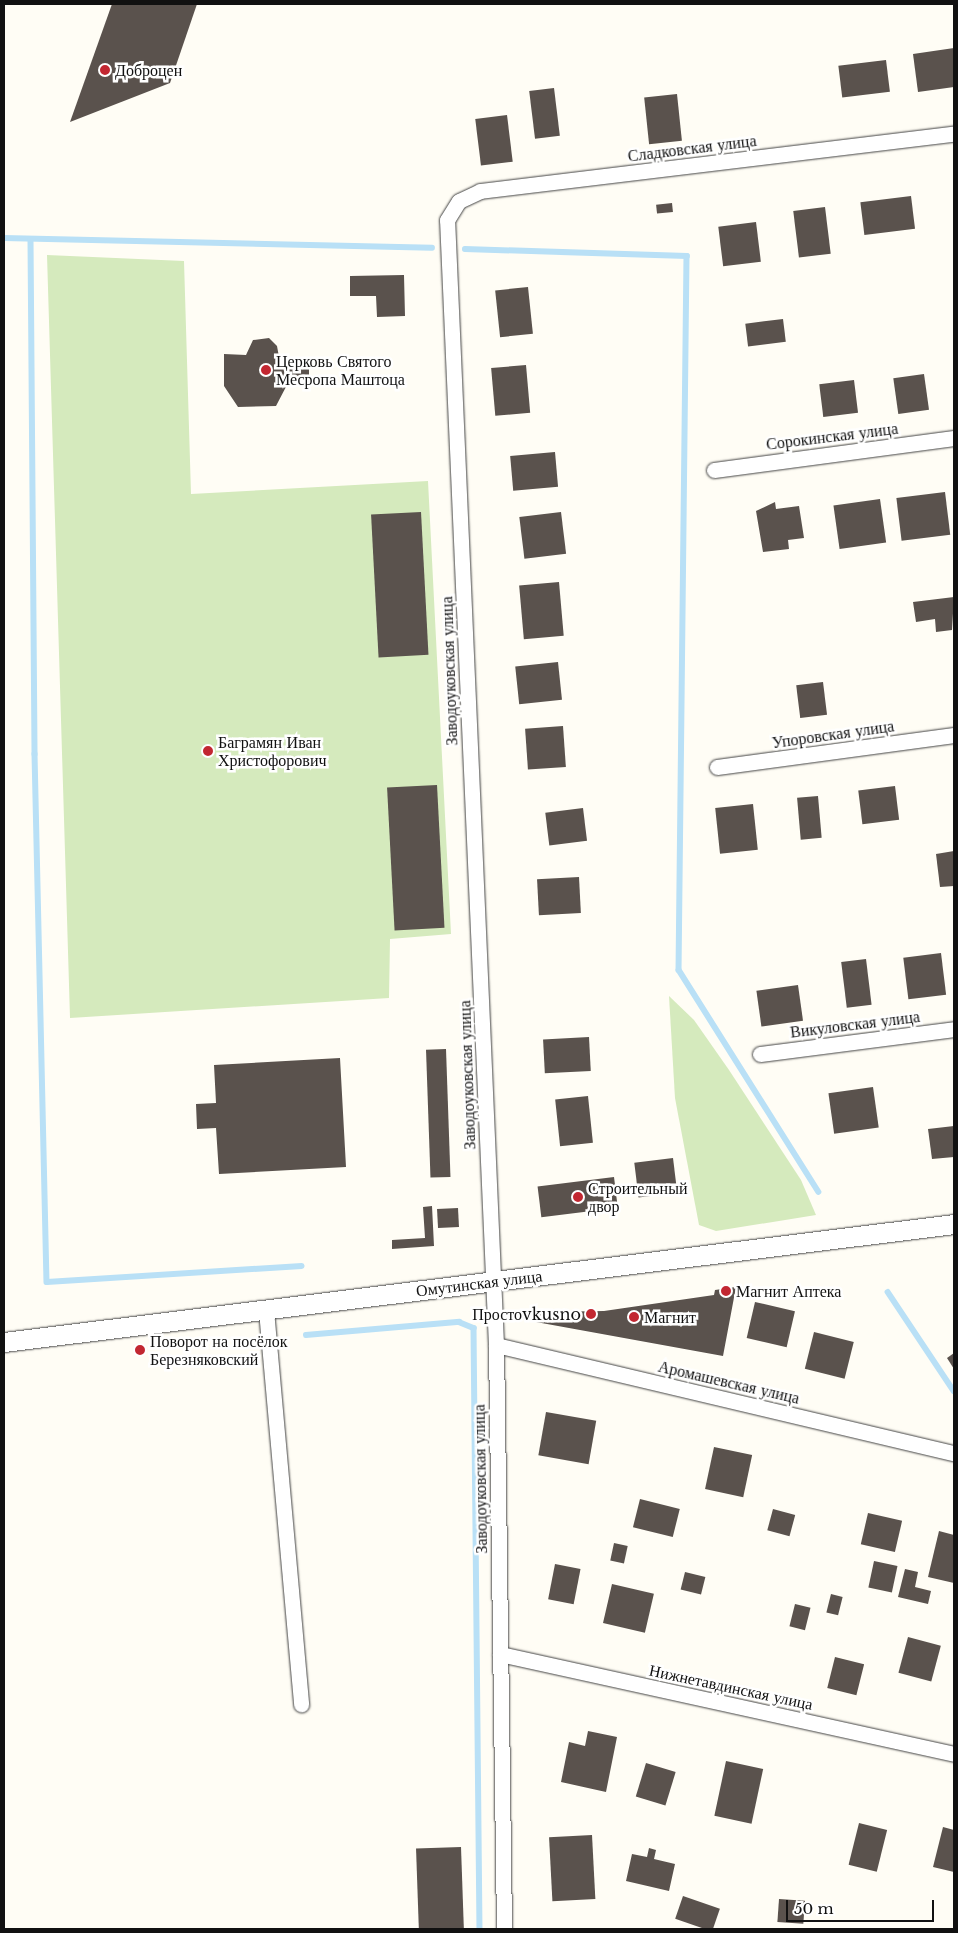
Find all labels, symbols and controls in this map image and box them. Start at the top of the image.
place label: Доброцен [115,60,182,80]
marker: Доброцен [99,64,111,76]
street label: Сладковская улица [627,131,757,165]
place label: Церковь Святого Месропа Маштоца [276,351,405,389]
marker: Церковь Святого Месропа Маштоца [260,364,272,376]
street label: Сорокинская улица [765,418,899,454]
street label: Заводоуковская улица [437,596,461,746]
street label: Упоровская улица [771,716,895,752]
place label: Баграмян Иван Христофорович [218,732,327,770]
marker: Баграмян Иван Христофорович [202,745,214,757]
street label: Заводоуковская улица [455,1000,479,1150]
street label: Викуловская улица [789,1007,921,1041]
place label: Строительный двор [588,1178,687,1216]
marker: Строительный двор [572,1191,584,1203]
street label: Омутинская улица [415,1266,543,1300]
place label: Магнит Аптека [736,1281,841,1301]
marker: Магнит Аптека [720,1285,732,1297]
place label: Простоvkusno [472,1304,581,1324]
place label: Магнит [644,1307,696,1327]
marker: Простоvkusno [585,1308,597,1320]
marker: Магнит [628,1311,640,1323]
place label: Поворот на посёлок Березняковский [150,1331,288,1369]
marker: Поворот на посёлок Березняковский [134,1344,146,1356]
street label: Аромашевская улица [656,1356,802,1408]
street label: Заводоуковская улица [469,1404,491,1554]
street label: Нижнетавдинская улица [647,1660,815,1714]
scale bar [788,1890,936,1922]
text: 50 m [794,1899,834,1918]

